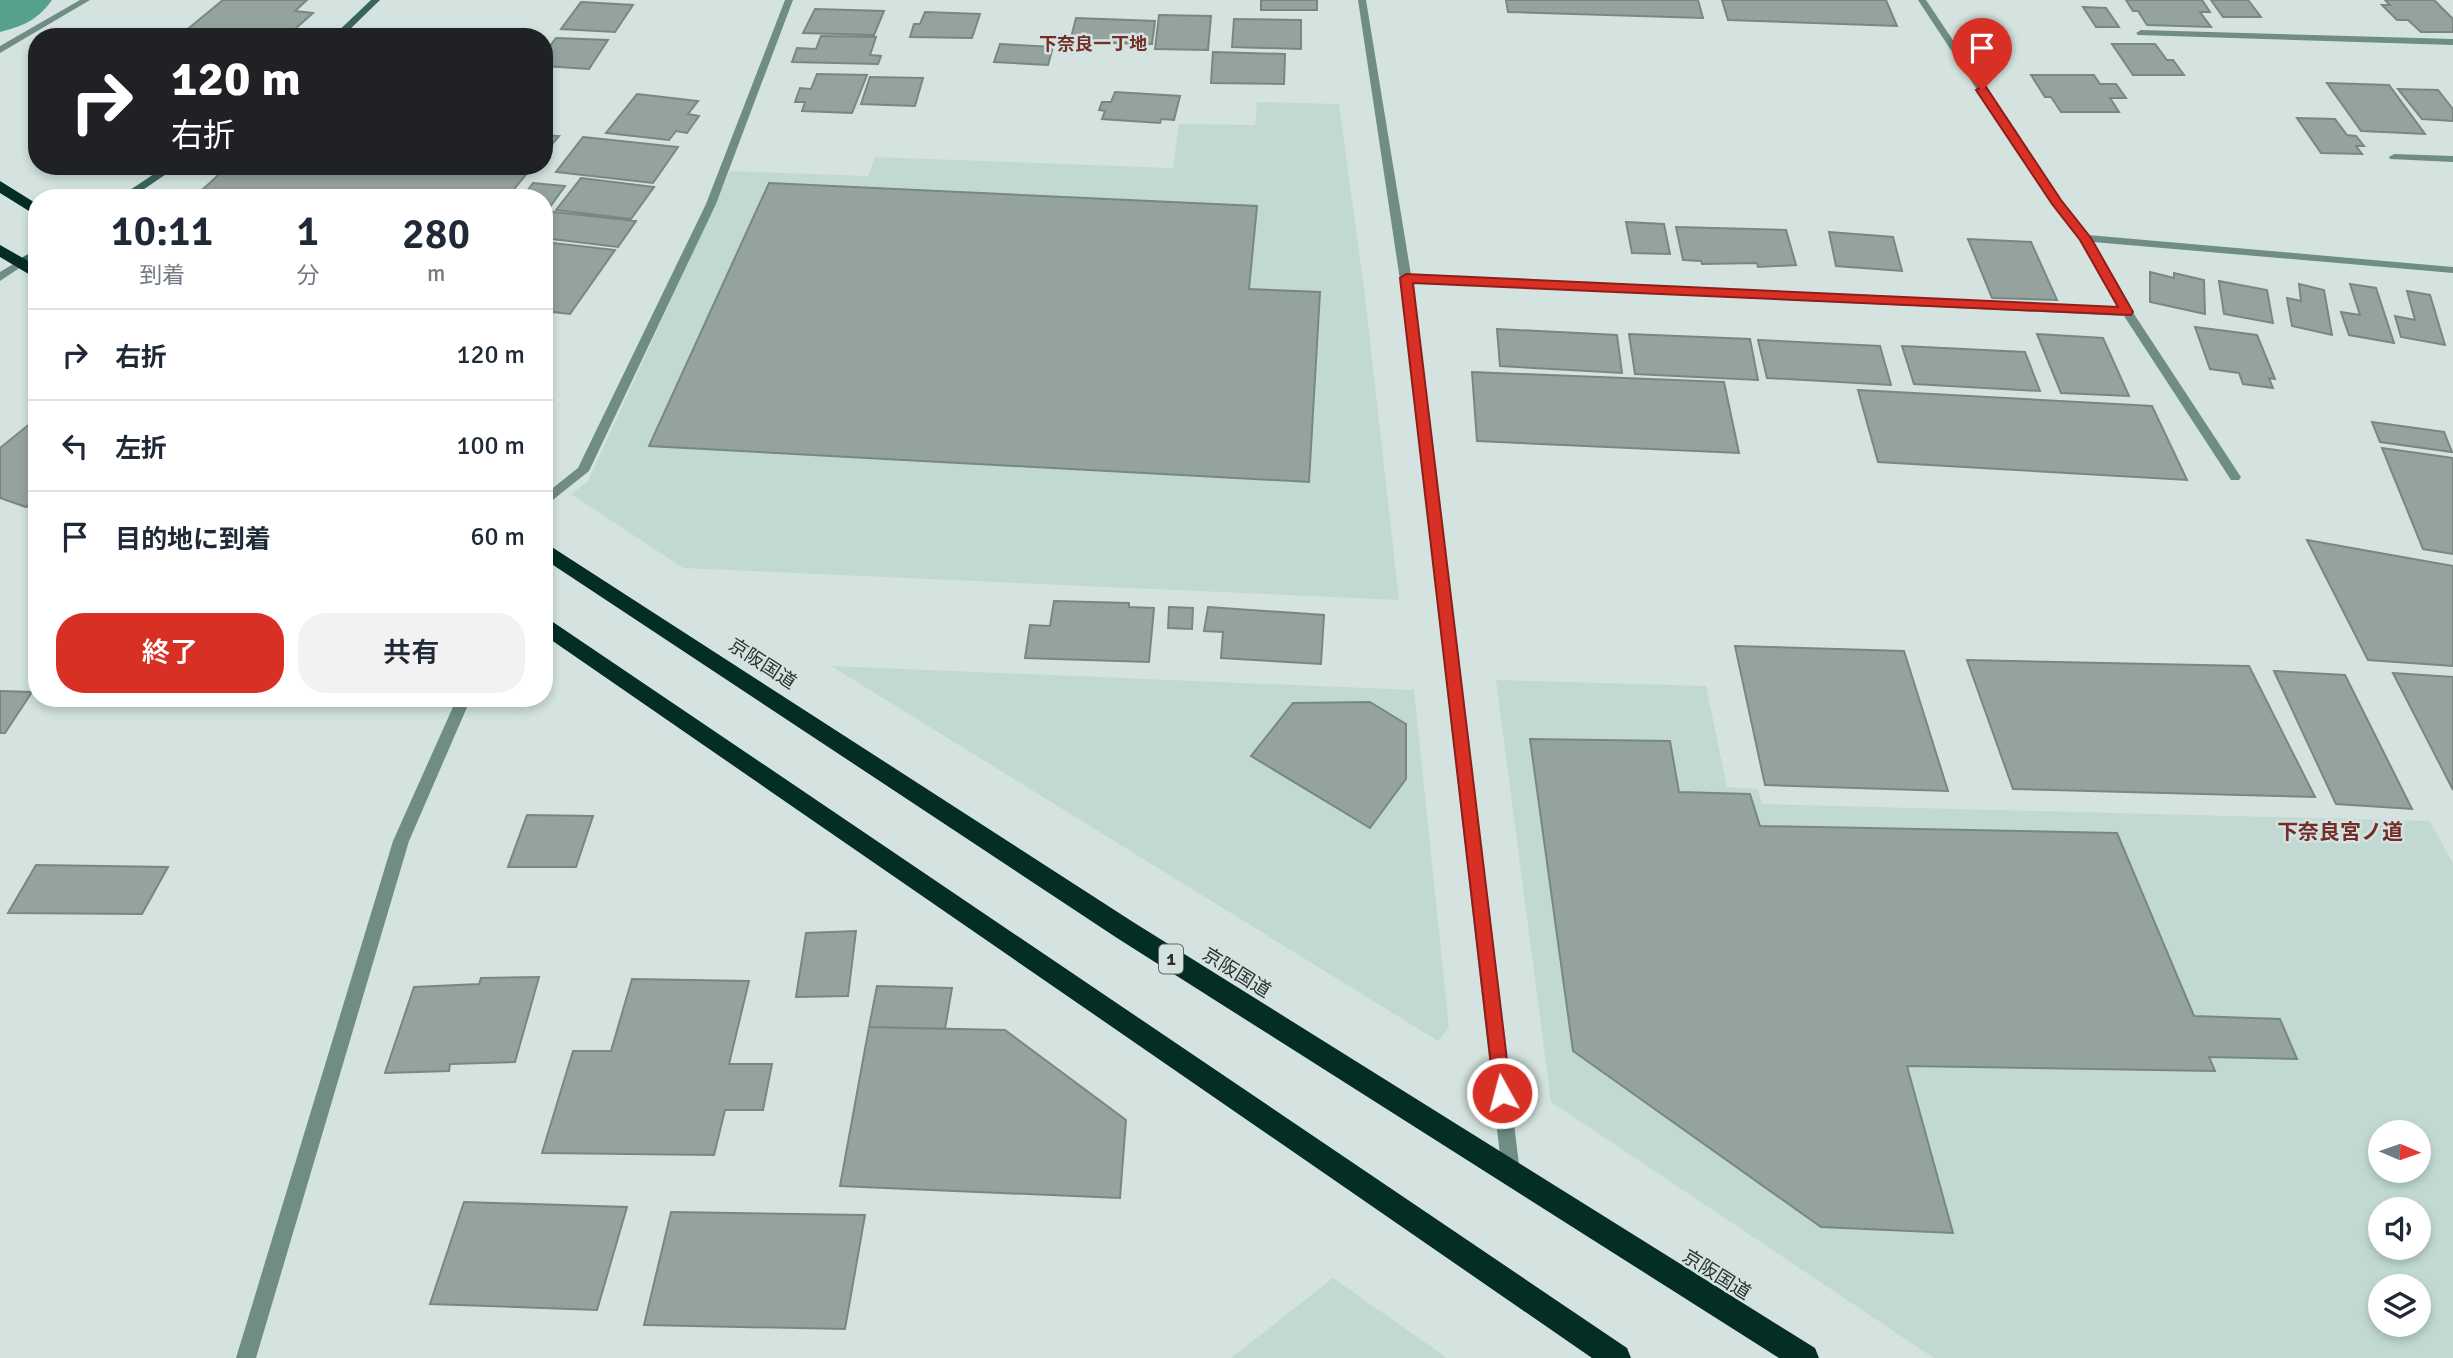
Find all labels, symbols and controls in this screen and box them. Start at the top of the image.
pin [1952,18,2012,90]
icon: arrive [1963,29,2001,67]
district label: 下奈良一丁地 [1039,33,1147,55]
text: 120 m [171,49,301,109]
icon: right [56,56,147,147]
text: 右折 [171,116,235,155]
text: 10:11 [111,206,213,257]
text: 1 [296,206,319,257]
text: 280 [402,209,470,260]
text: m [427,259,445,288]
text: 到着 [139,261,185,290]
text: 分 [296,261,319,290]
icon: right [56,336,94,374]
text: 120 m [456,339,525,371]
text: 右折 [115,342,167,374]
icon: left [56,427,94,465]
text: 100 m [456,430,525,462]
text: 左折 [115,433,167,465]
icon: arrive [56,518,94,556]
text: 60 m [470,521,525,553]
text: 目的地に到着 [115,524,271,556]
button: 終了 [56,613,284,693]
button: 共有 [298,613,525,693]
street label: 京阪国道 [724,633,801,695]
district label: 下奈良宮ノ道 [2277,819,2403,845]
street label: 京阪国道 [1198,943,1275,1003]
road number: 1 [1159,944,1183,974]
position arrow [1465,1056,1539,1130]
north arrow [2368,1120,2431,1183]
map controls [2368,1120,2431,1337]
button: sound [2368,1197,2431,1260]
street label: 京阪国道 [1678,1245,1755,1305]
button: layers [2368,1274,2431,1337]

